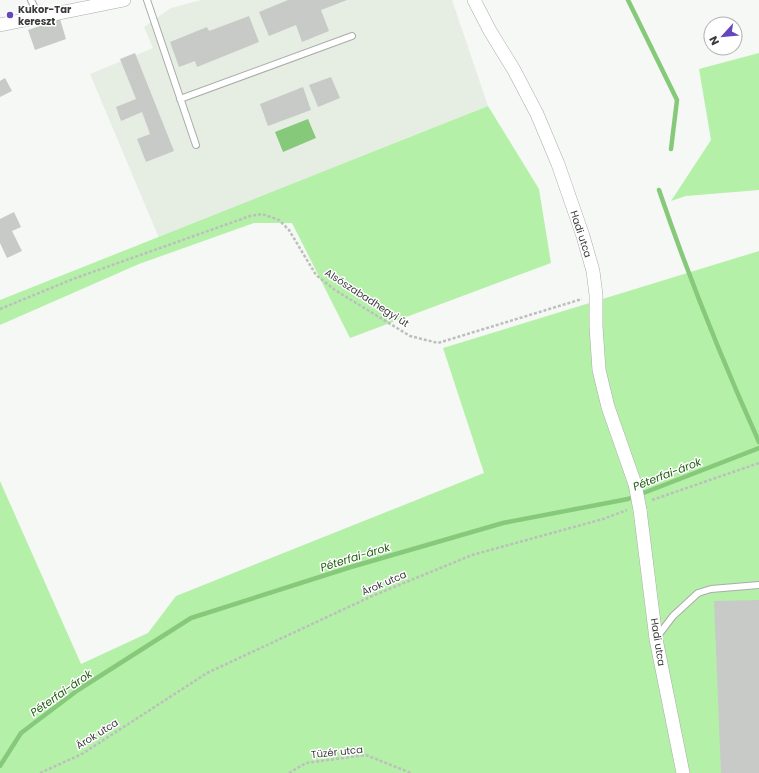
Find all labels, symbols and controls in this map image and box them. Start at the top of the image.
place label: Kukor-Tar kereszt [18,2,72,29]
marker: Kukor-Tar kereszt [5,10,15,20]
north arrow [703,16,743,56]
text: N [705,33,723,48]
street label: Hadi utca [566,209,596,259]
street label: Alsószabadhegyi út [322,265,412,331]
water label: Péterfai-árok [630,453,705,494]
water label: Péterfai-árok [318,538,393,575]
street label: Árok utca [359,567,409,599]
street label: Hadi utca [647,617,669,667]
water label: Péterfai-árok [27,665,96,720]
street label: Árok utca [73,715,121,753]
street label: Tüzér utca [310,742,364,762]

